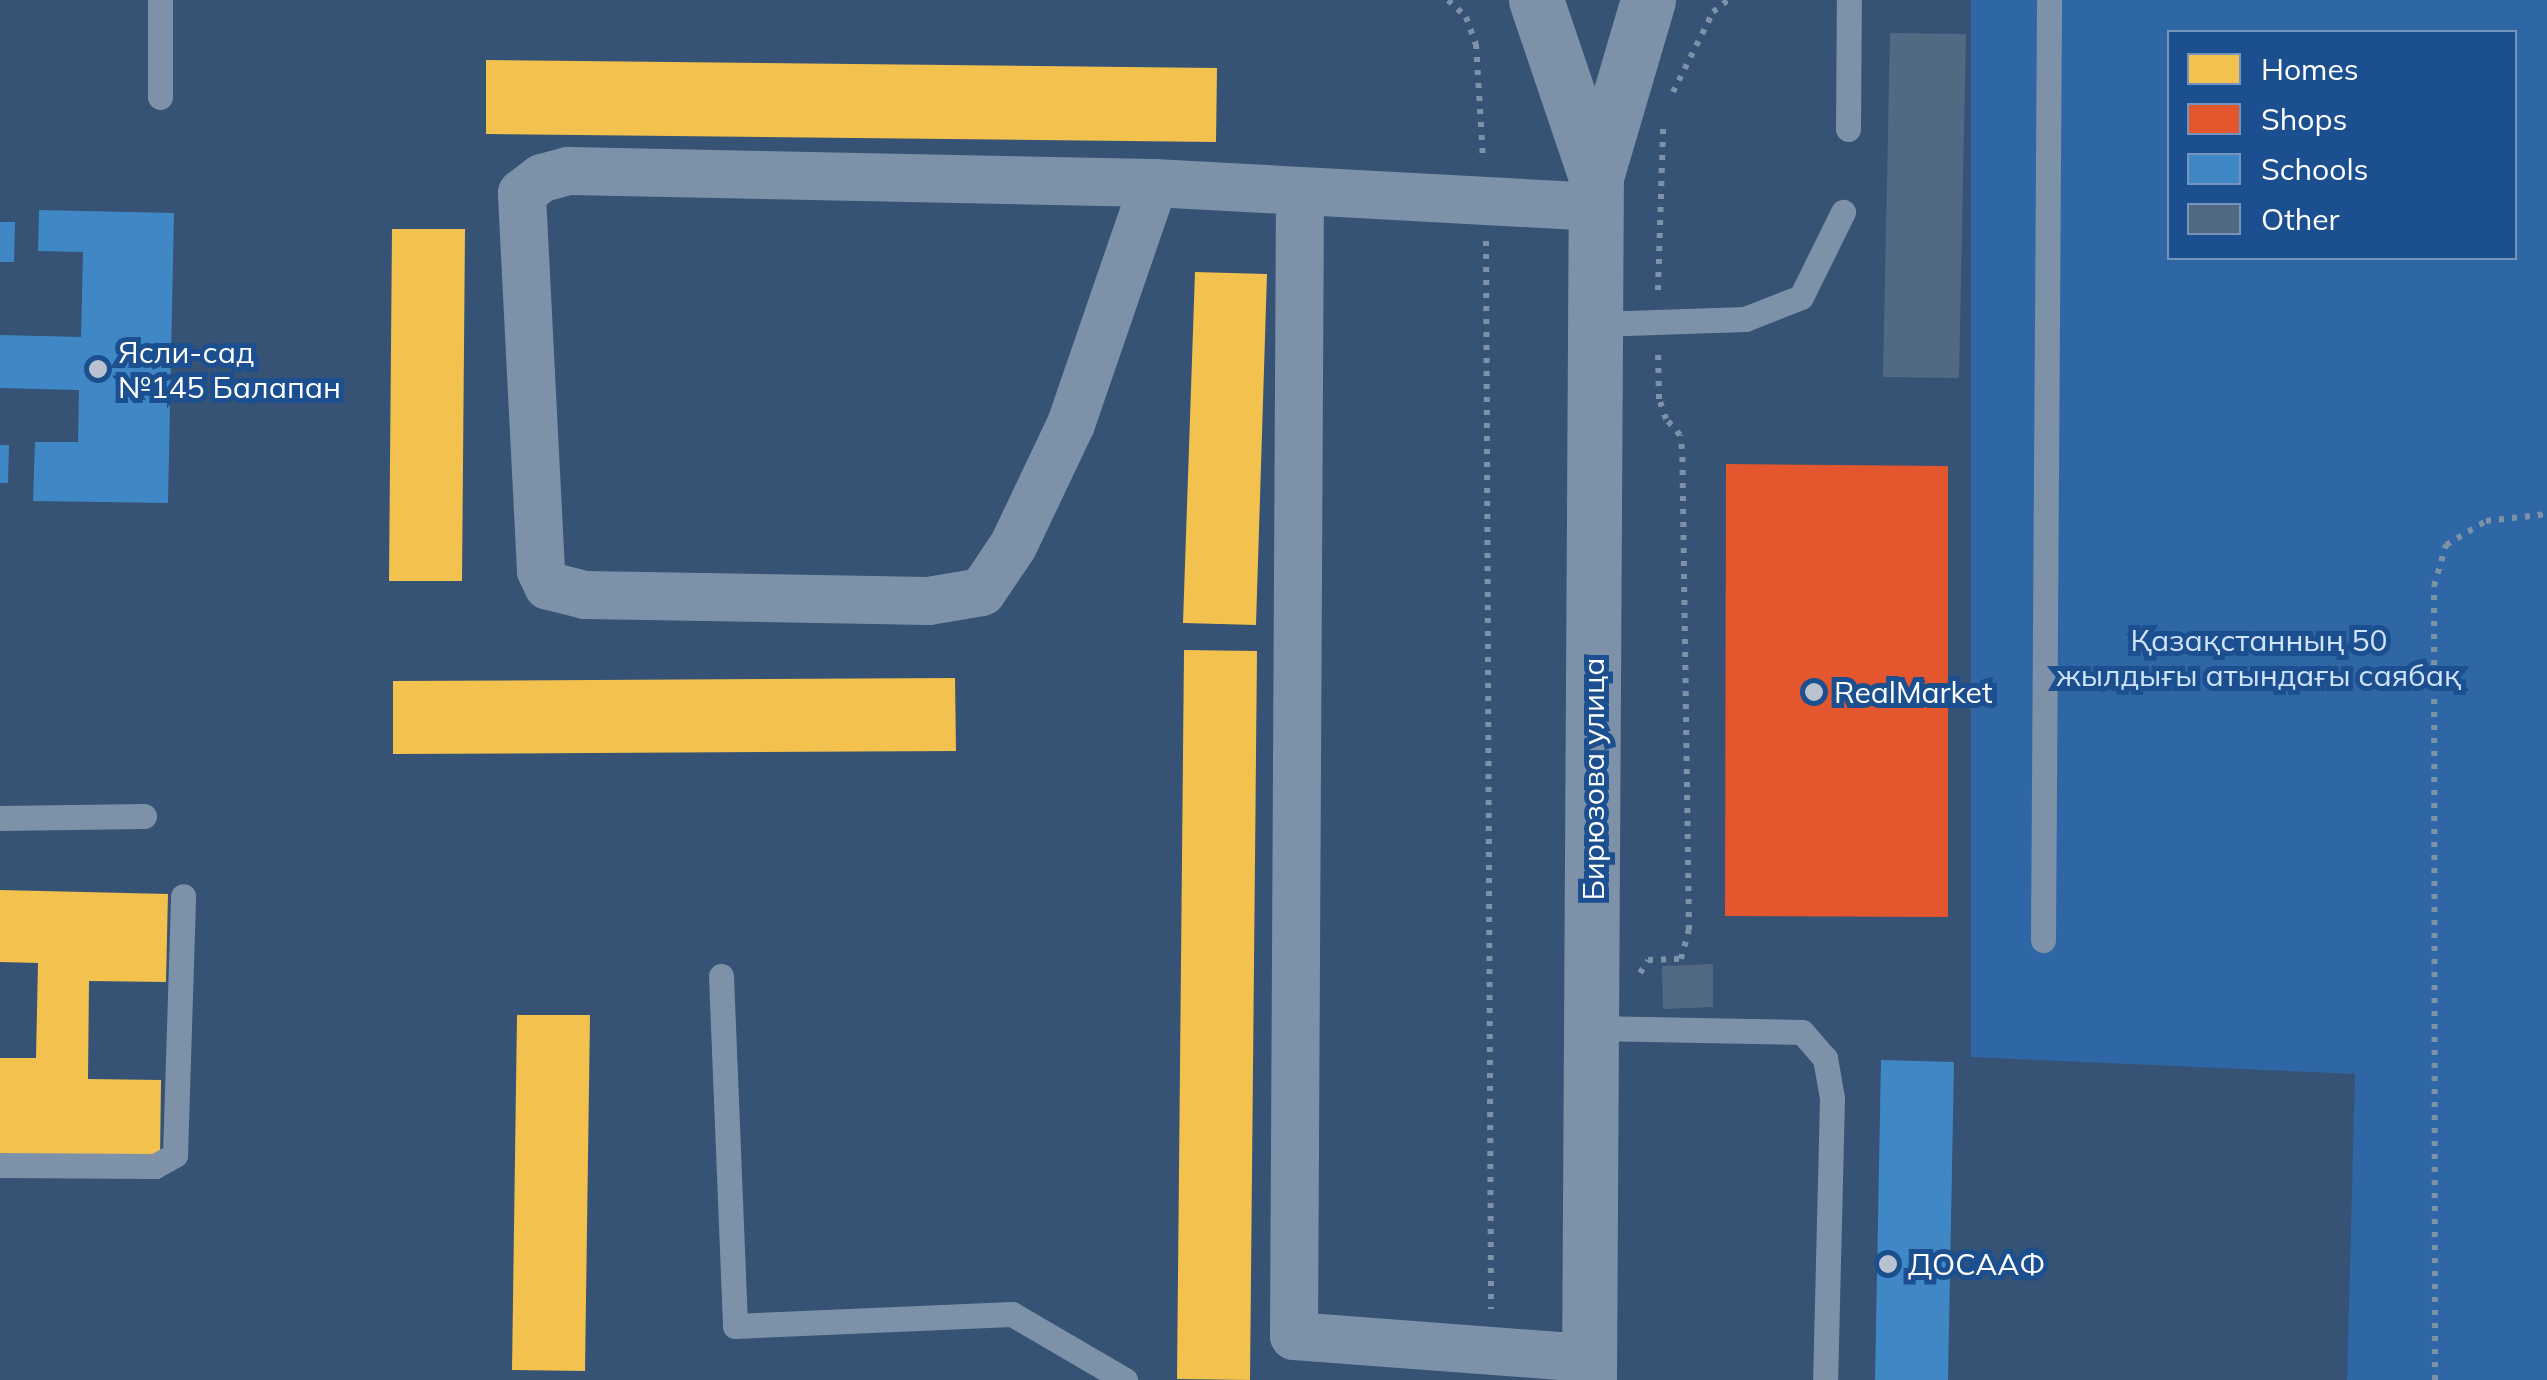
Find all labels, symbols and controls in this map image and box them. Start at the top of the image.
legend [2167,30,2517,260]
text: Homes [2261,50,2359,88]
text: Shops [2261,100,2347,138]
text: Schools [2261,150,2368,188]
text: Other [2261,200,2339,238]
place label: Ясли-сад №145 Балапан [118,334,341,404]
marker: Ясли-сад №145 Балапан [87,358,109,380]
park label: Қазақстанның 50 жылдығы атындағы саябақ [2057,622,2461,692]
street label: Бирюзова улица [1575,657,1611,901]
place label: RealMarket [1834,674,1992,710]
marker: RealMarket [1803,681,1825,703]
place label: ДОСААФ [1908,1246,2045,1282]
marker: ДОСААФ [1877,1253,1899,1275]

